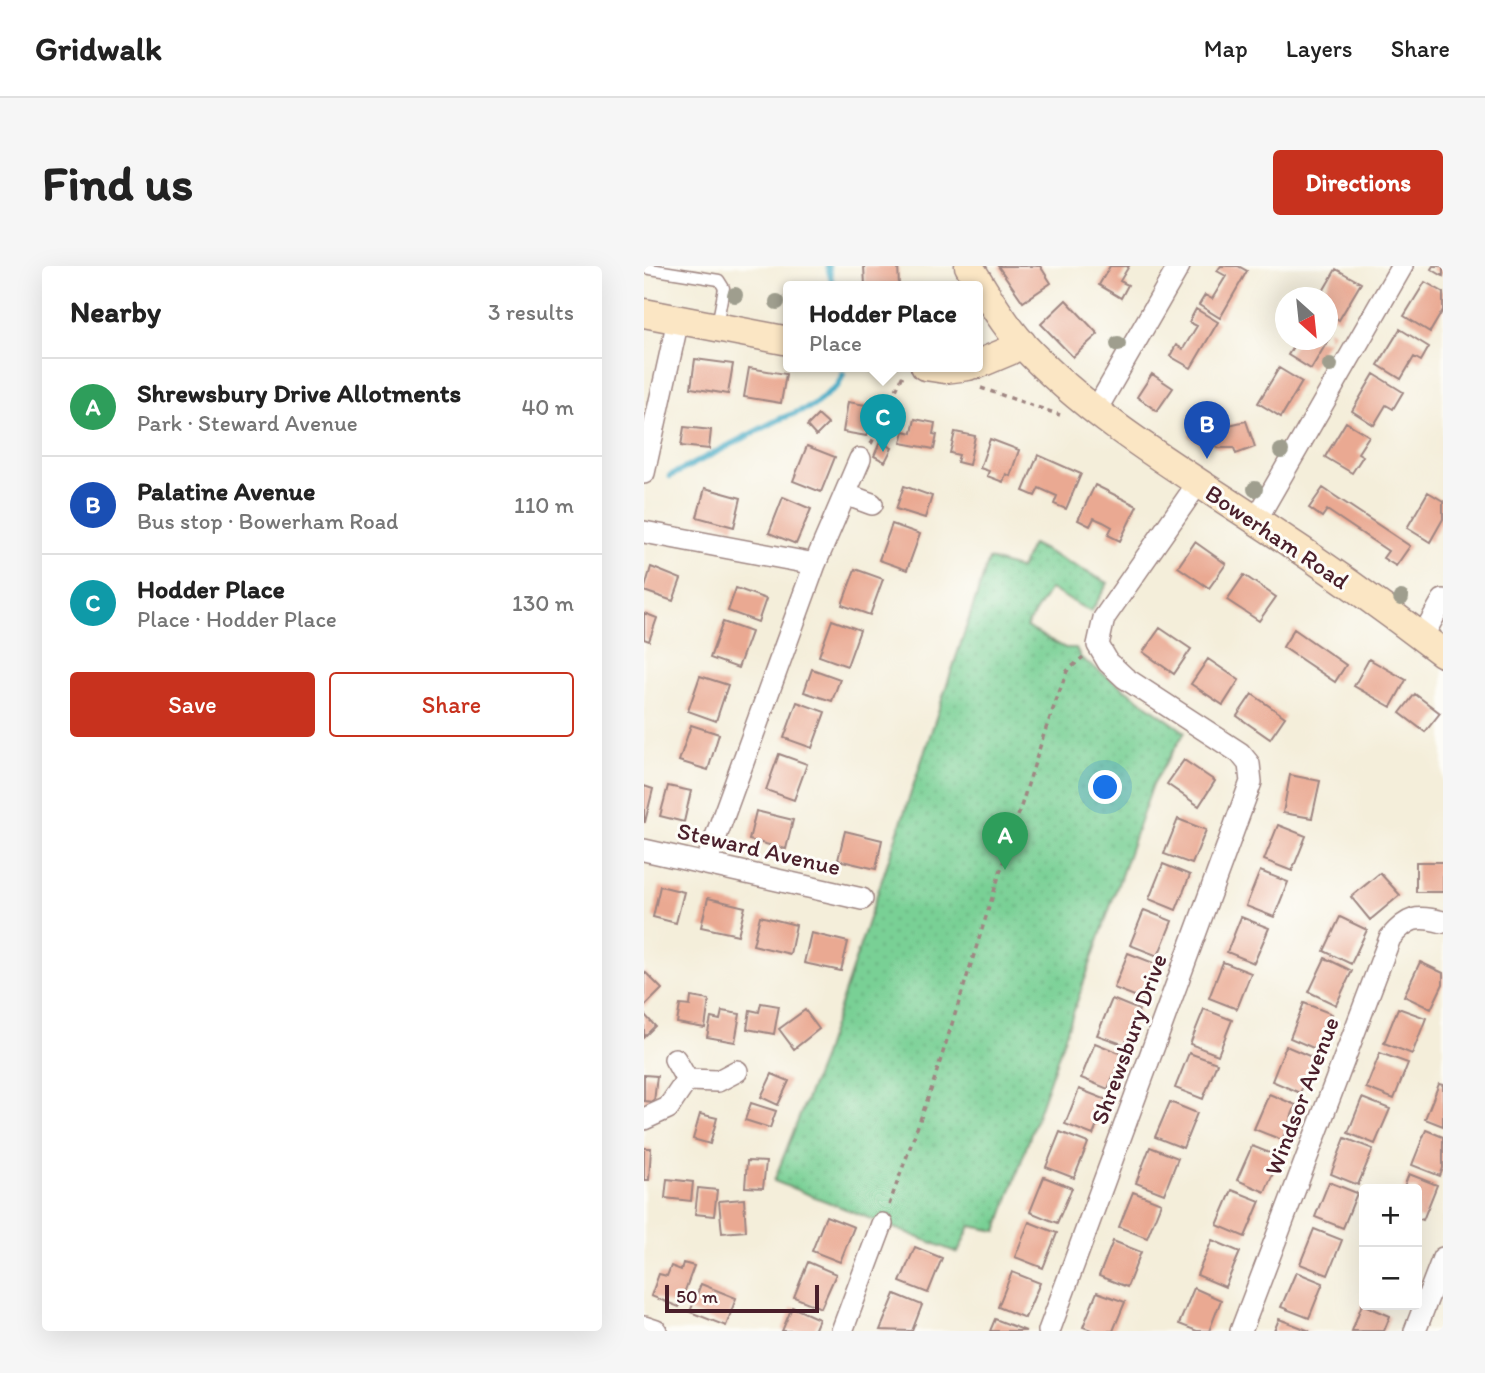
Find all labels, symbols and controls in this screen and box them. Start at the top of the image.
text: Gridwalk [35,29,162,68]
text: Map [1204,34,1248,63]
text: Layers [1286,34,1353,63]
text: Share [1391,34,1450,63]
button: Directions [1273,150,1443,215]
text: Find us [42,153,193,212]
popup [783,281,983,372]
north arrow [1275,287,1338,350]
text: Nearby [70,293,161,330]
text: Hodder Place [809,297,957,329]
text: 3 results [488,298,574,326]
text: Place [809,329,862,357]
text: Shrewsbury Drive Allotments [137,377,461,409]
text: A [86,393,100,421]
text: 40 m [521,393,574,421]
pin: C [860,394,906,452]
pin: B [1184,401,1230,459]
text: Park · Steward Avenue [137,409,358,437]
text: Palatine Avenue [137,475,315,507]
street label: Bowerham Road [1200,478,1355,595]
text: B [86,491,100,519]
text: 110 m [514,491,574,519]
text: Bus stop · Bowerham Road [137,507,398,535]
text: Hodder Place [137,573,285,605]
text: C [86,589,100,617]
text: 130 m [512,589,574,617]
text: Place · Hodder Place [137,605,337,633]
button: Save [70,672,315,737]
button: Share [329,672,574,737]
your location [1088,770,1122,804]
pin: A [982,812,1028,870]
street label: Steward Avenue [675,816,844,881]
street label: Shrewsbury Drive [1084,950,1173,1128]
street label: Windsor Avenue [1258,1013,1345,1179]
map controls [1359,1184,1422,1310]
button: + [1359,1184,1422,1247]
button: − [1359,1247,1422,1310]
scale bar [665,1282,819,1314]
text: 50 m [676,1285,718,1308]

